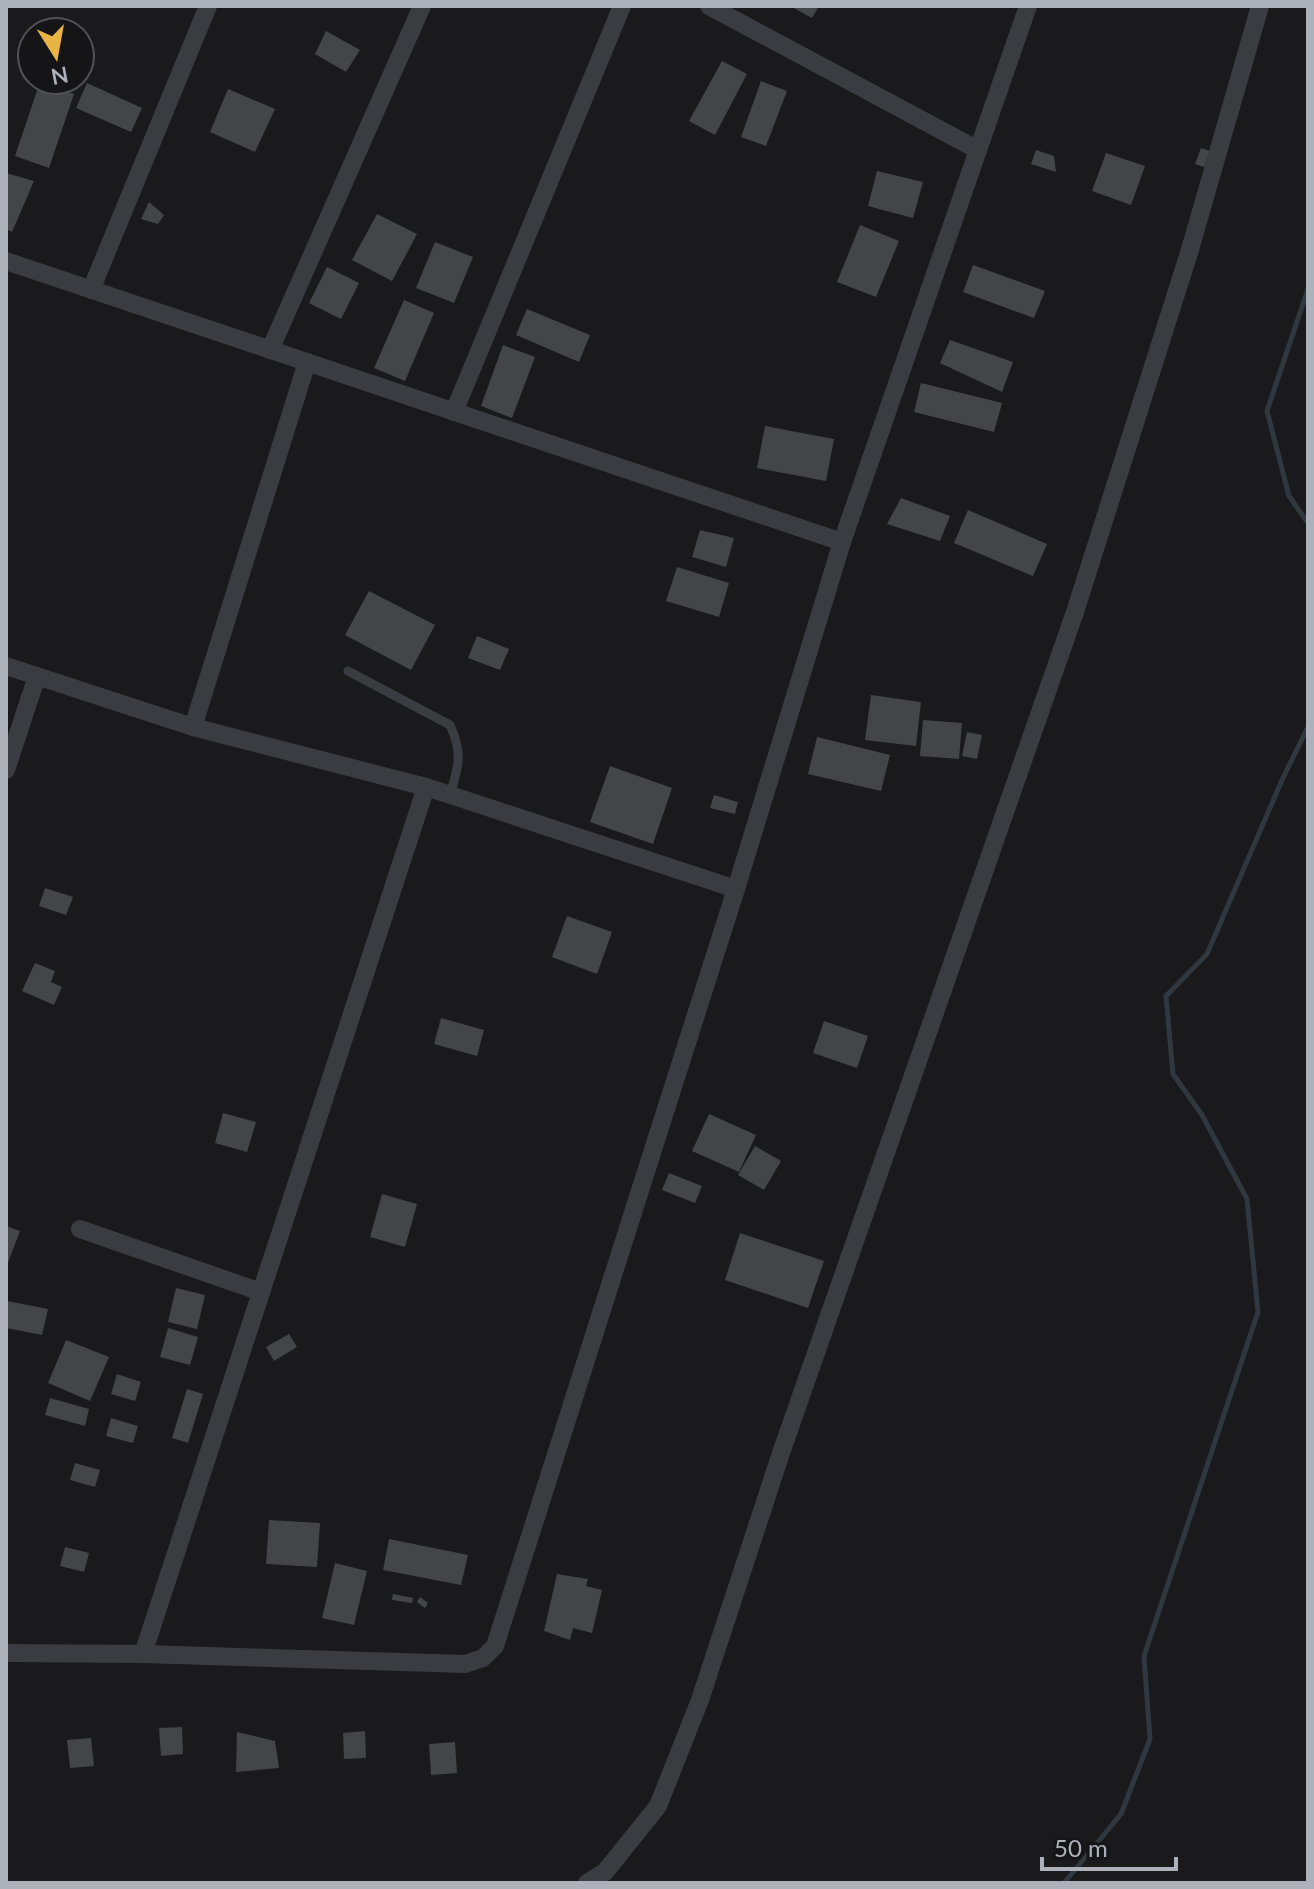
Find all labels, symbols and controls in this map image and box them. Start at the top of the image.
north arrow [16,16,96,96]
text: N [49,61,71,91]
scale bar [1042,1821,1176,1871]
text: 50 m [1054,1833,1108,1862]

